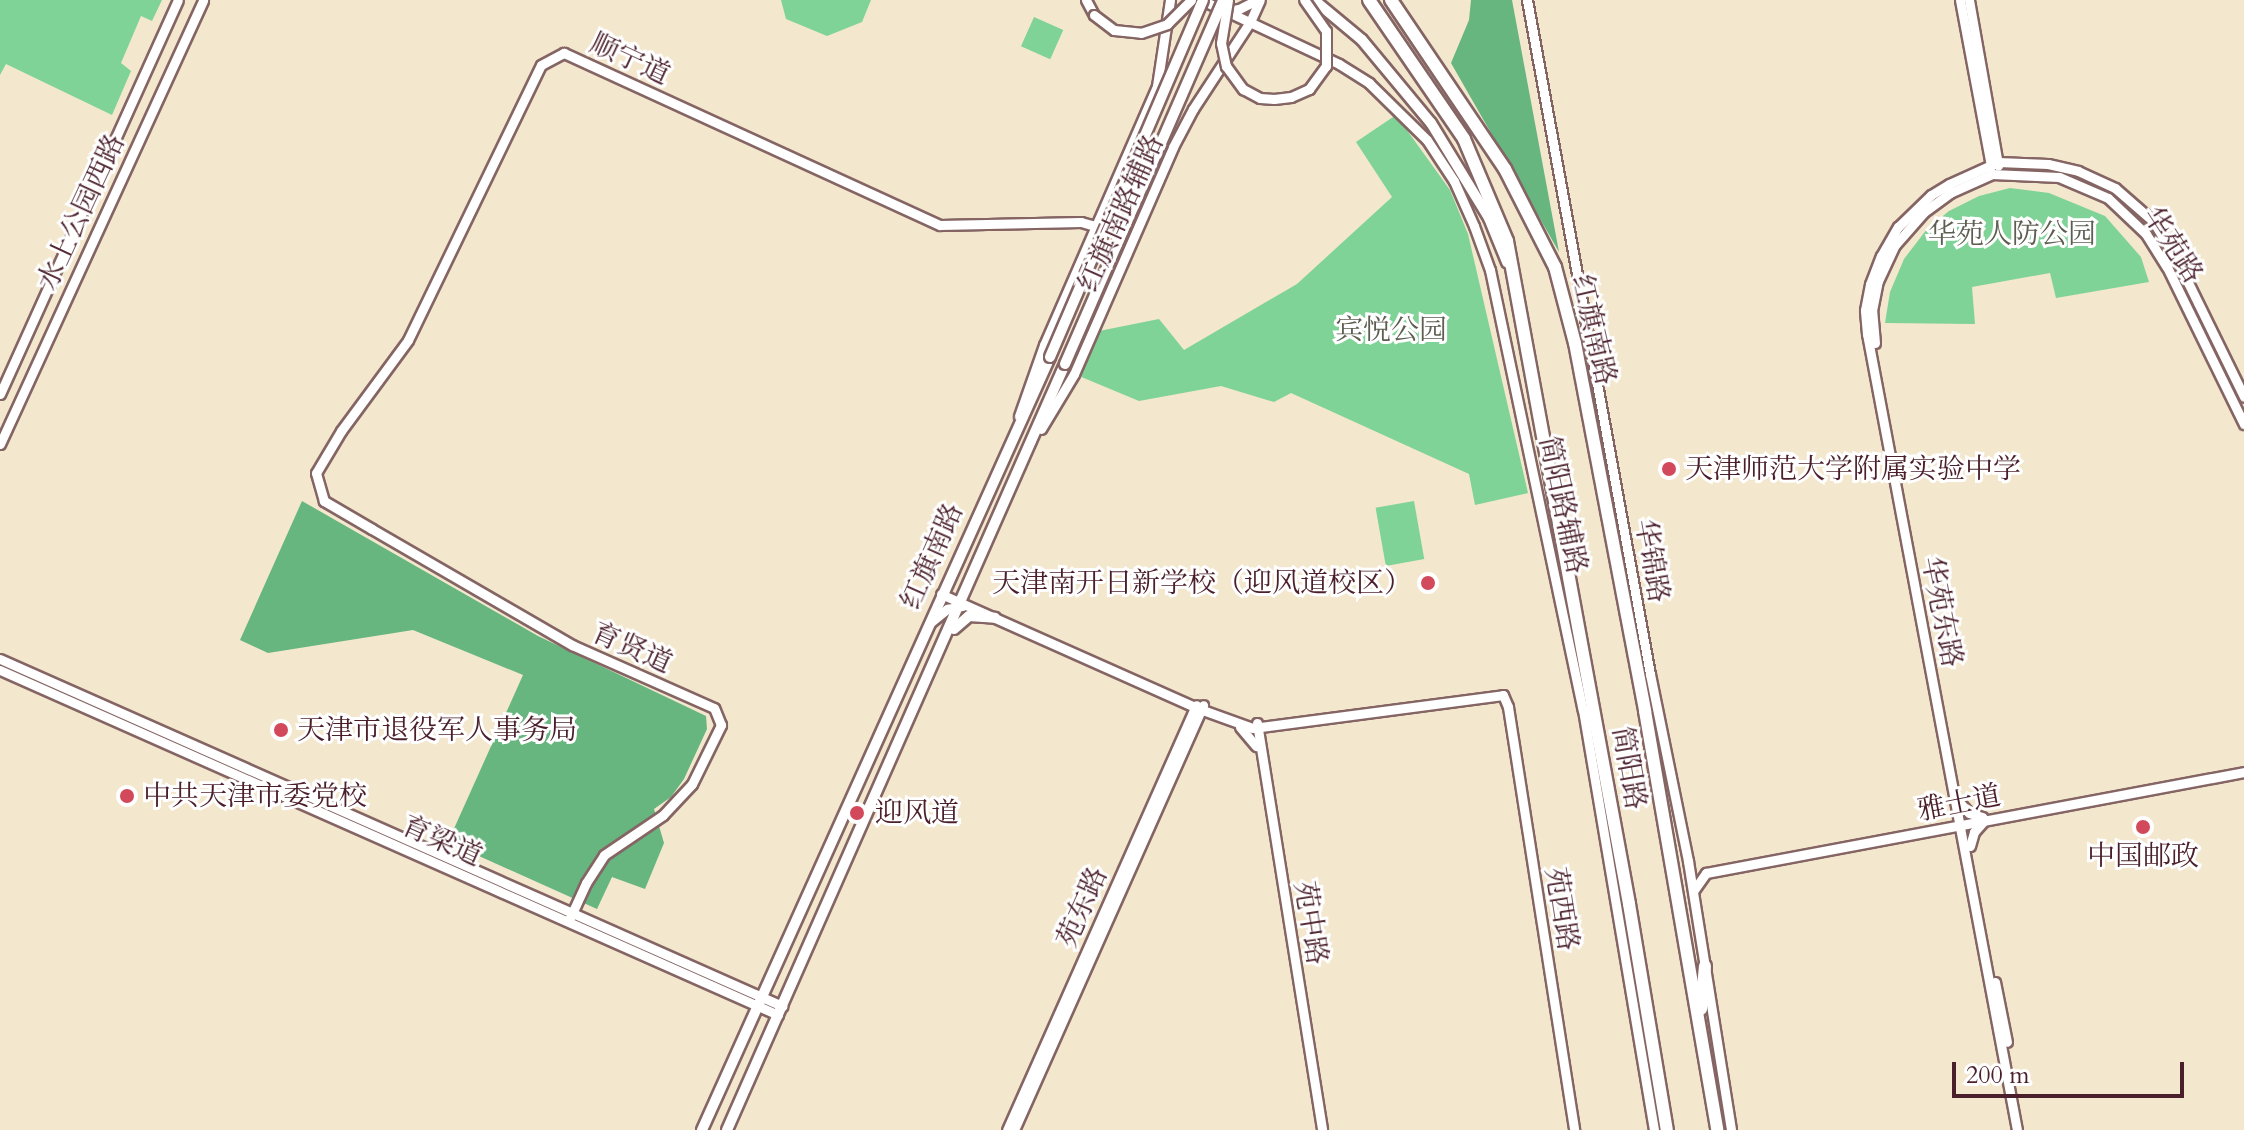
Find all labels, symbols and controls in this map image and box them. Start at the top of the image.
street label: 顺宁道 [585,26,675,92]
street label: 水上公园西路 [30,129,132,295]
street label: 红旗南路辅路 [1071,129,1171,297]
street label: 华苑路 [2136,201,2210,289]
park label: 华苑人防公园 [1928,217,2096,251]
street label: 红旗南路 [1565,272,1623,388]
park label: 宾悦公园 [1335,313,1447,347]
street label: 简阳路辅路 [1532,433,1594,577]
place label: 天津师范大学附属实验中学 [1685,452,2021,486]
marker: 天津师范大学附属实验中学 [1660,460,1678,478]
street label: 红旗南路 [894,498,970,614]
street label: 华锦路 [1628,517,1676,605]
street label: 华苑东路 [1915,554,1969,670]
place label: 天津南开日新学校（迎风道校区） [992,566,1412,600]
marker: 天津南开日新学校（迎风道校区） [1419,574,1437,592]
street label: 育贤道 [587,616,677,680]
place label: 天津市退役军人事务局 [297,713,577,747]
marker: 天津市退役军人事务局 [272,721,290,739]
street label: 简阳路 [1605,724,1653,812]
street label: 雅士道 [1915,778,2003,828]
place label: 中共天津市委党校 [143,779,367,813]
marker: 中共天津市委党校 [118,787,136,805]
place label: 迎风道 [875,796,959,830]
marker: 迎风道 [846,802,868,824]
street label: 育梁道 [397,809,487,873]
marker: 中国邮政 [2134,818,2152,836]
place label: 中国邮政 [2087,839,2199,873]
street label: 苑东路 [1050,862,1114,952]
street label: 苑西路 [1539,865,1585,953]
street label: 苑中路 [1288,879,1334,967]
scale bar [1956,1046,2188,1096]
text: 200 m [1966,1059,2030,1092]

